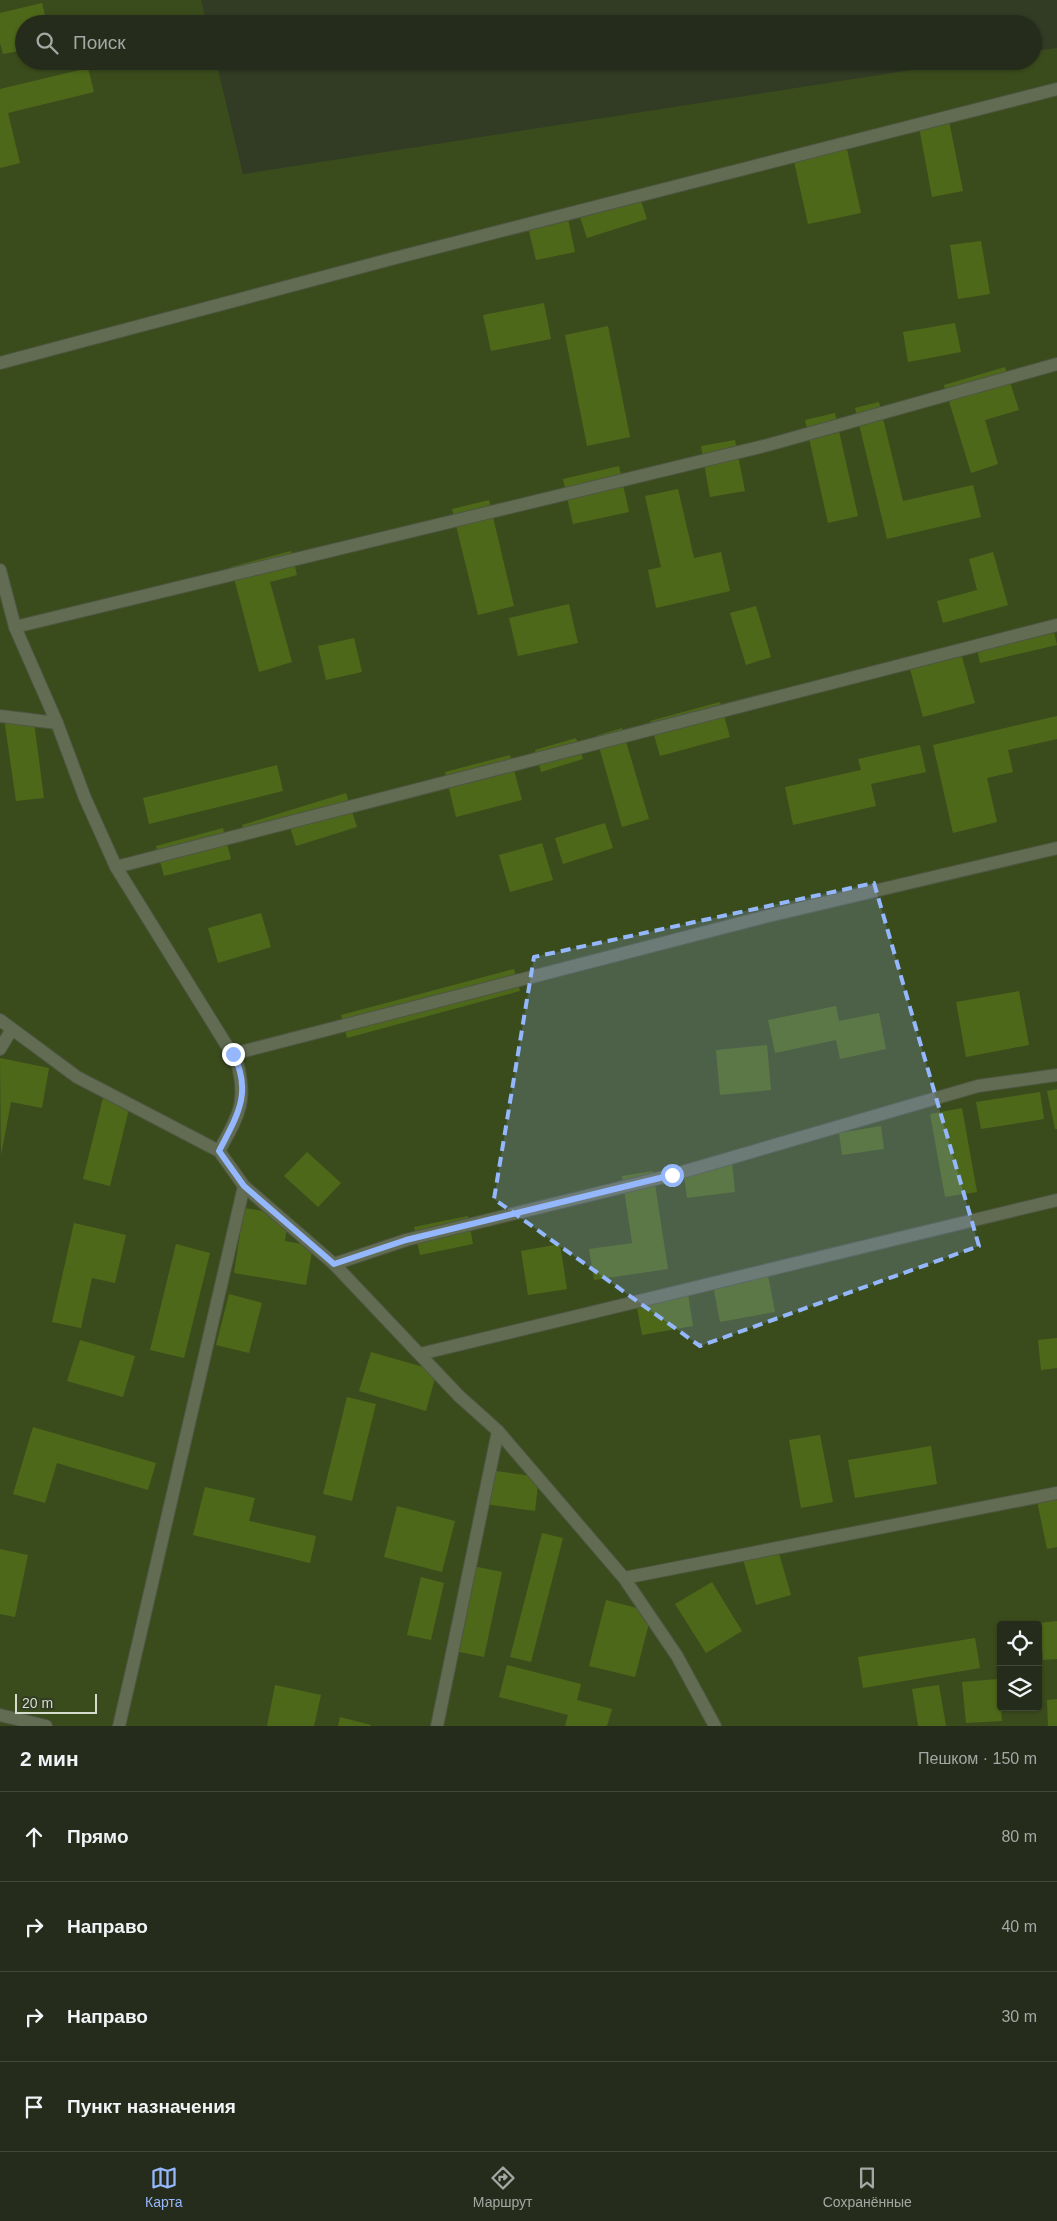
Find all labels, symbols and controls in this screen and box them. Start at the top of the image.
search box [15,15,1042,70]
icon: search [33,29,61,57]
text: Поиск [73,32,126,53]
route end [222,1043,245,1066]
route start [661,1164,684,1187]
map controls [997,1621,1042,1711]
button: locate [997,1621,1042,1666]
button: layers [997,1666,1042,1711]
scale bar [15,1691,98,1714]
text: 20 m [22,1695,53,1711]
text: 2 мин [20,1747,79,1770]
text: Пешком · 150 m [918,1750,1037,1767]
icon: ahead [20,1823,48,1851]
text: Прямо [67,1826,129,1847]
text: 80 m [1001,1828,1037,1845]
icon: right [20,1913,48,1941]
text: Направо [67,1916,148,1937]
text: 40 m [1001,1918,1037,1935]
icon: right [20,2003,48,2031]
text: Направо [67,2006,148,2027]
text: 30 m [1001,2008,1037,2025]
icon: arrive [20,2093,48,2121]
text: Пункт назначения [67,2096,236,2117]
tab: Карта [145,2164,183,2210]
tab: Маршрут [473,2164,532,2210]
tab: Сохранённые [823,2164,912,2210]

